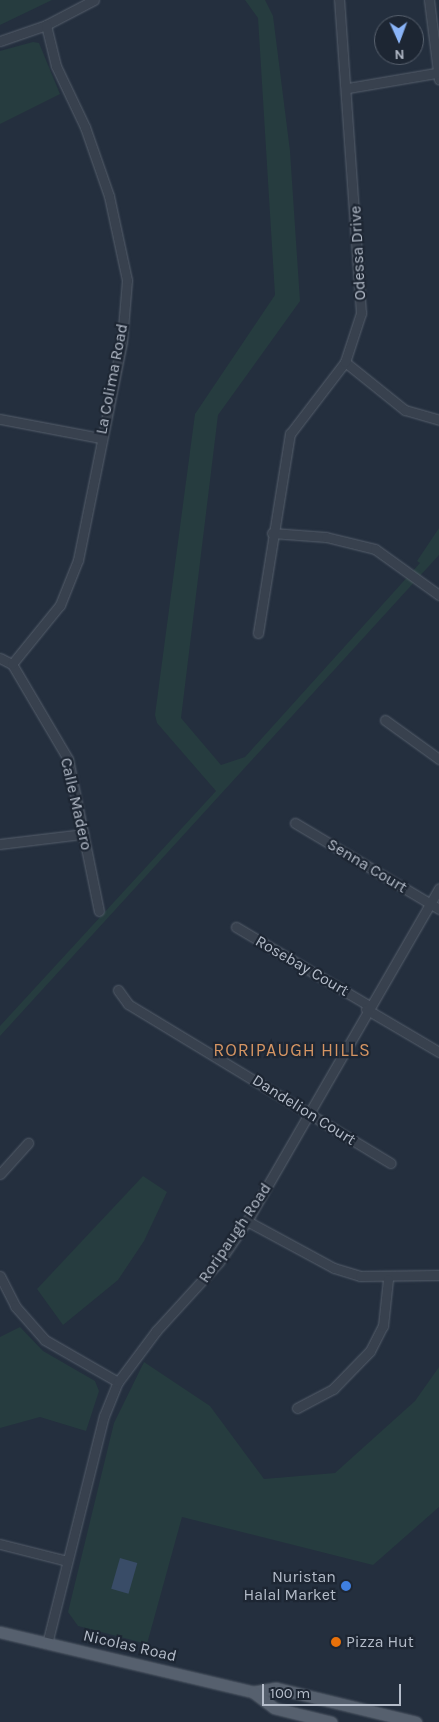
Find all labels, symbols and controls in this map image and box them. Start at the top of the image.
north arrow [374,15,424,65]
text: N [394,46,405,63]
street label: Odessa Drive [346,205,370,301]
street label: La Colima Road [92,322,132,436]
street label: Calle Madero [56,756,96,852]
street label: Senna Court [324,835,410,897]
street label: Rosebay Court [252,932,352,1000]
district label: RORIPAUGH HILLS [211,1039,373,1061]
street label: Dandelion Court [249,1071,359,1149]
street label: Roripaugh Road [195,1179,275,1287]
place label: Nuristan Halal Market [244,1567,336,1605]
marker: Nuristan Halal Market [340,1580,352,1592]
street label: Nicolas Road [82,1626,178,1666]
place label: Pizza Hut [346,1632,414,1652]
marker: Pizza Hut [330,1636,342,1648]
scale bar [264,1674,403,1706]
text: 100 m [270,1684,310,1702]

